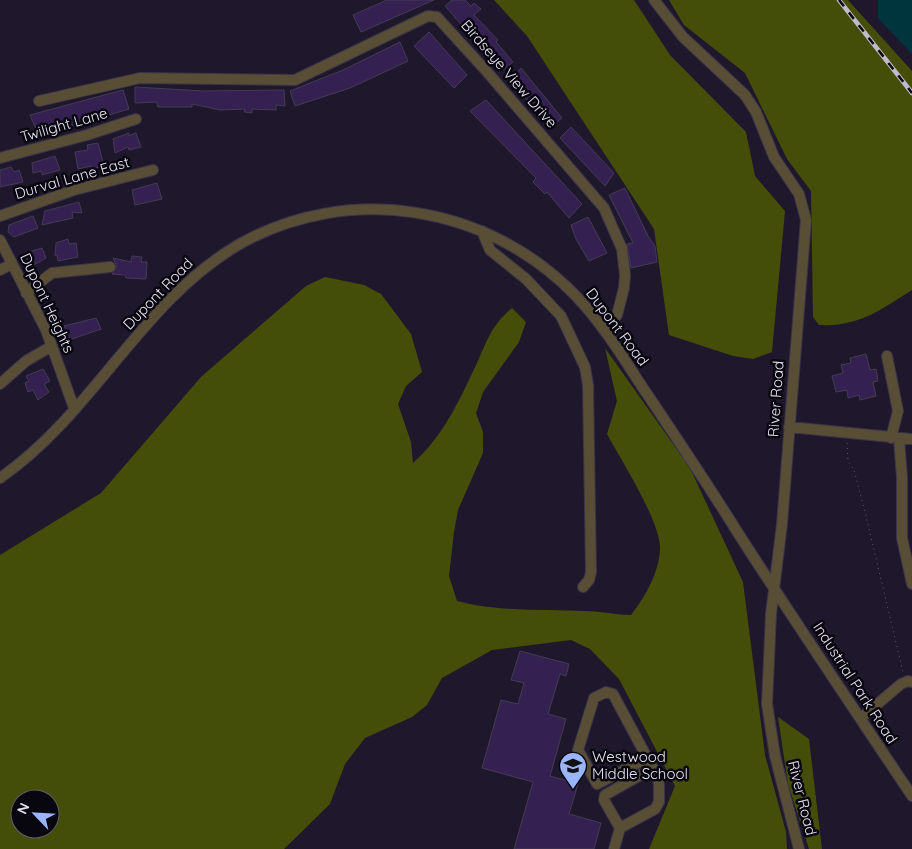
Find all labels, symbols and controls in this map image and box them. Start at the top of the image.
street label: Birdseye View Drive [457,16,562,132]
street label: Twilight Lane [18,103,110,146]
street label: Durval Lane East [12,152,131,203]
street label: Dupont Heights [16,250,79,356]
street label: Dupont Road [119,254,197,334]
street label: Dupont Road [582,284,653,369]
street label: River Road [763,360,788,438]
street label: Industrial Park Road [809,618,902,747]
place label: Westwood Middle School [592,747,688,783]
school or university icon: Westwood Middle School [558,751,588,790]
street label: River Road [784,758,821,837]
north arrow [10,789,60,839]
text: N [13,800,34,817]

